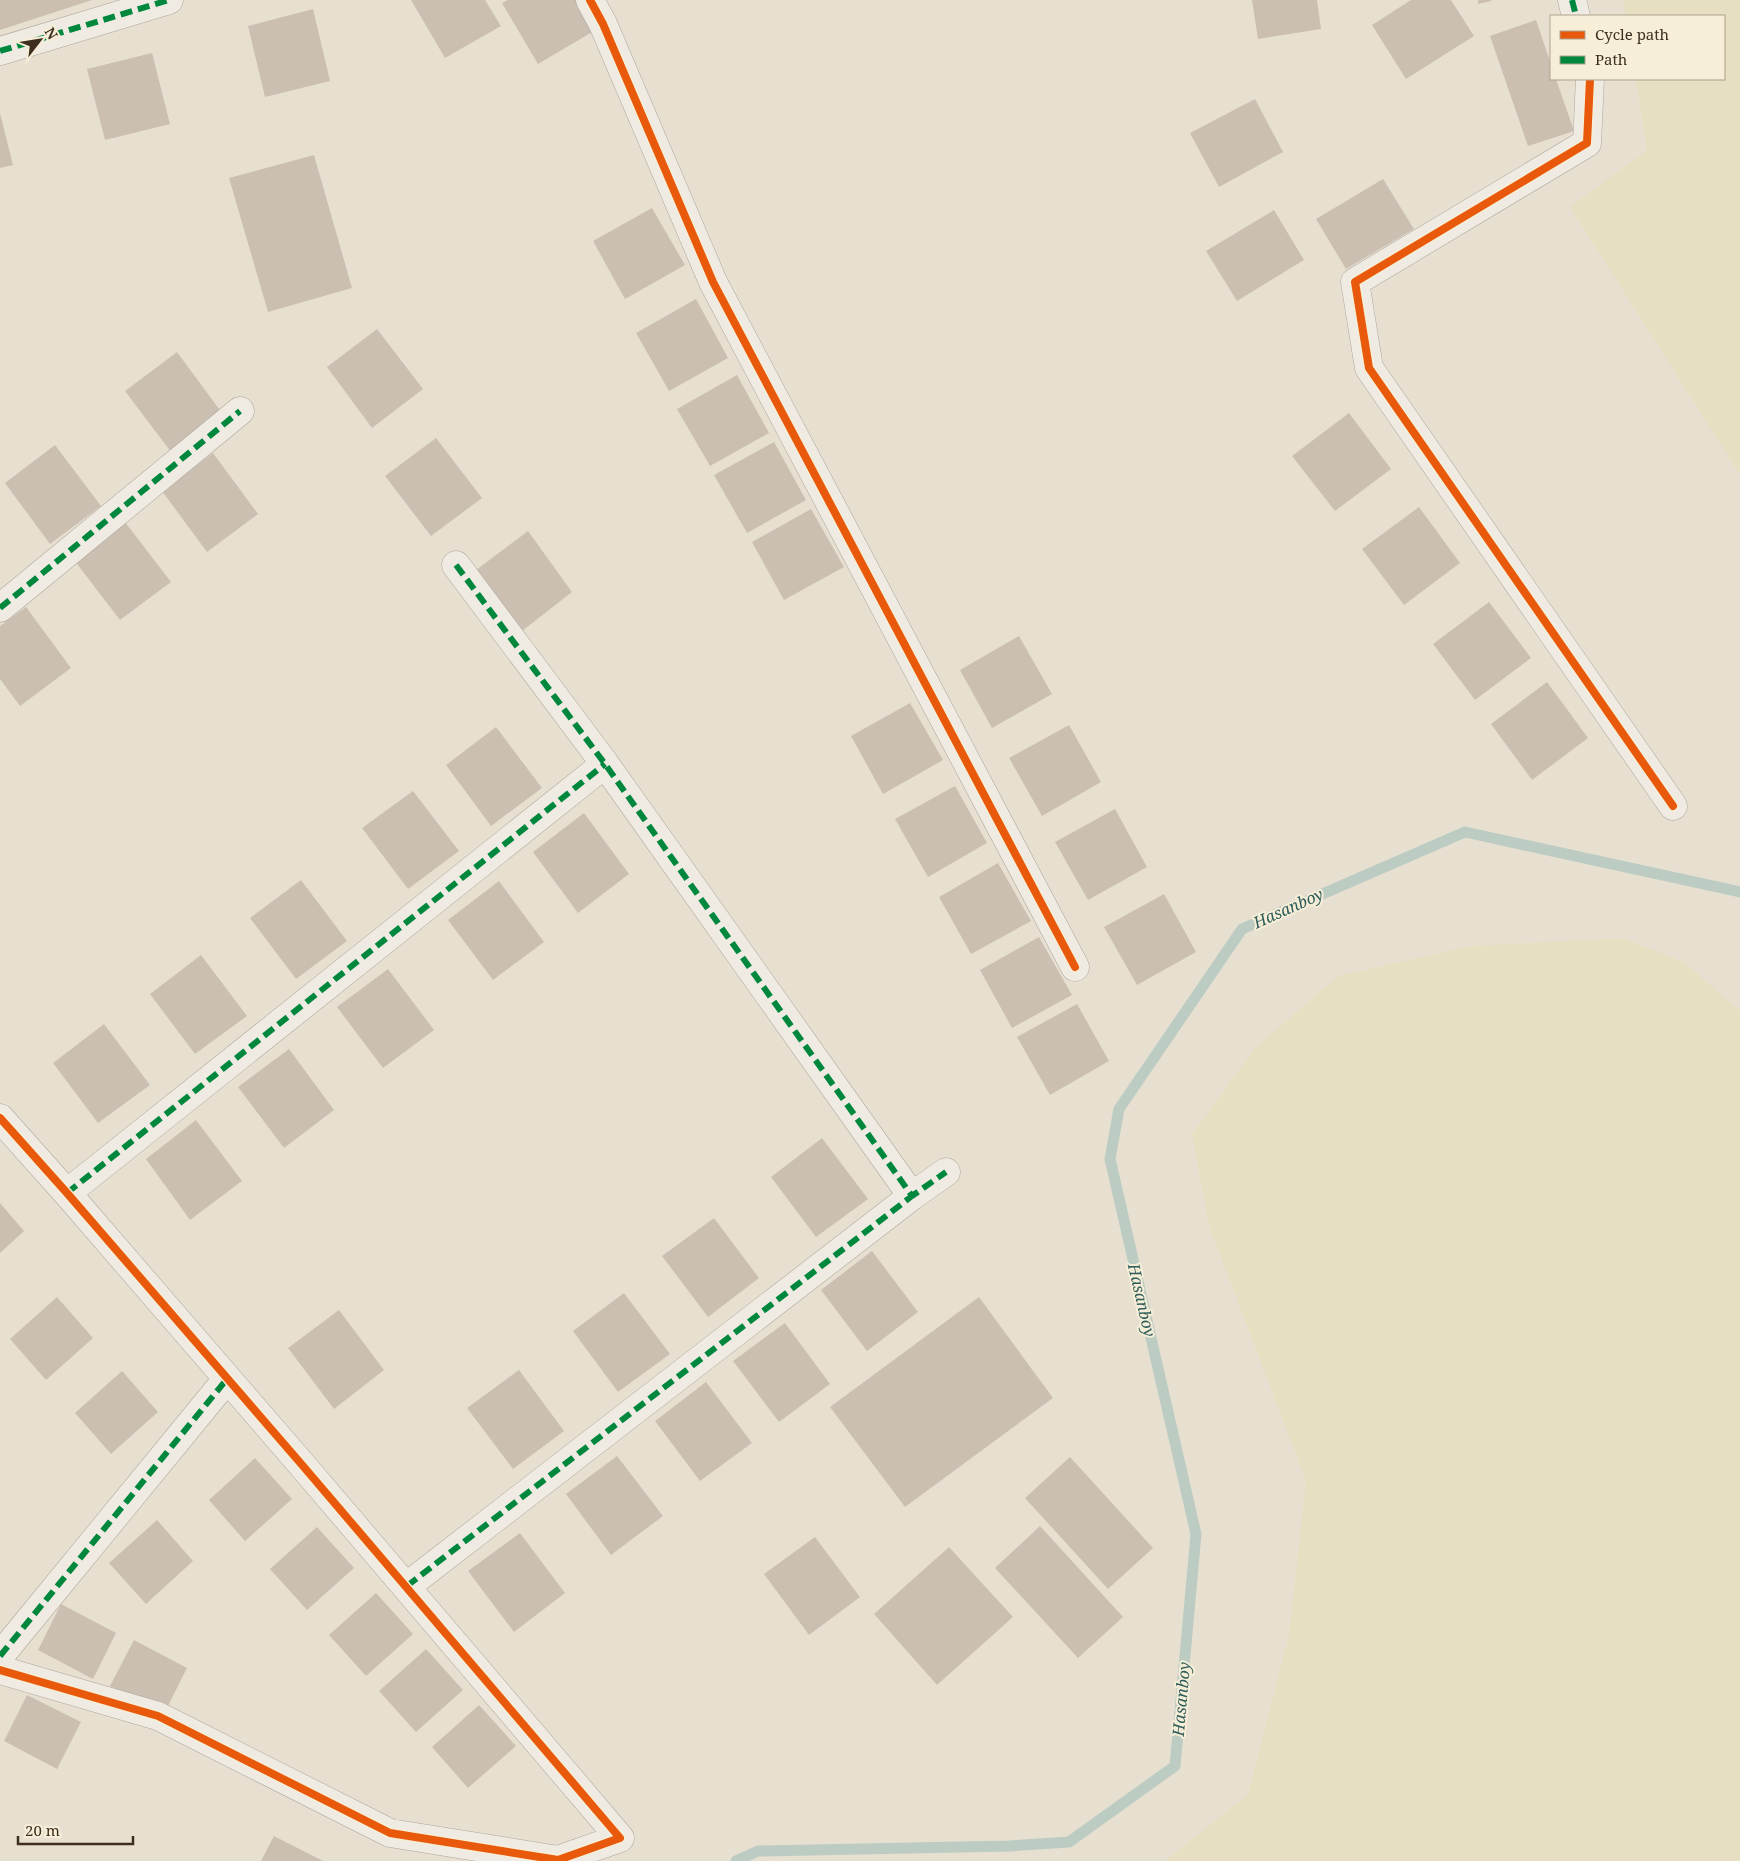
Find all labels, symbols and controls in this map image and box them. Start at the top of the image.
north arrow [15,15,65,65]
legend [1550,15,1725,80]
text: N [41,23,63,43]
text: Cycle path [1595,24,1670,44]
text: Path [1595,49,1628,69]
water label: Hasanboy [1249,883,1327,934]
water label: Hasanboy [1123,1260,1161,1339]
water label: Hasanboy [1167,1661,1195,1738]
scale bar [18,1814,132,1846]
text: 20 m [25,1820,60,1840]

